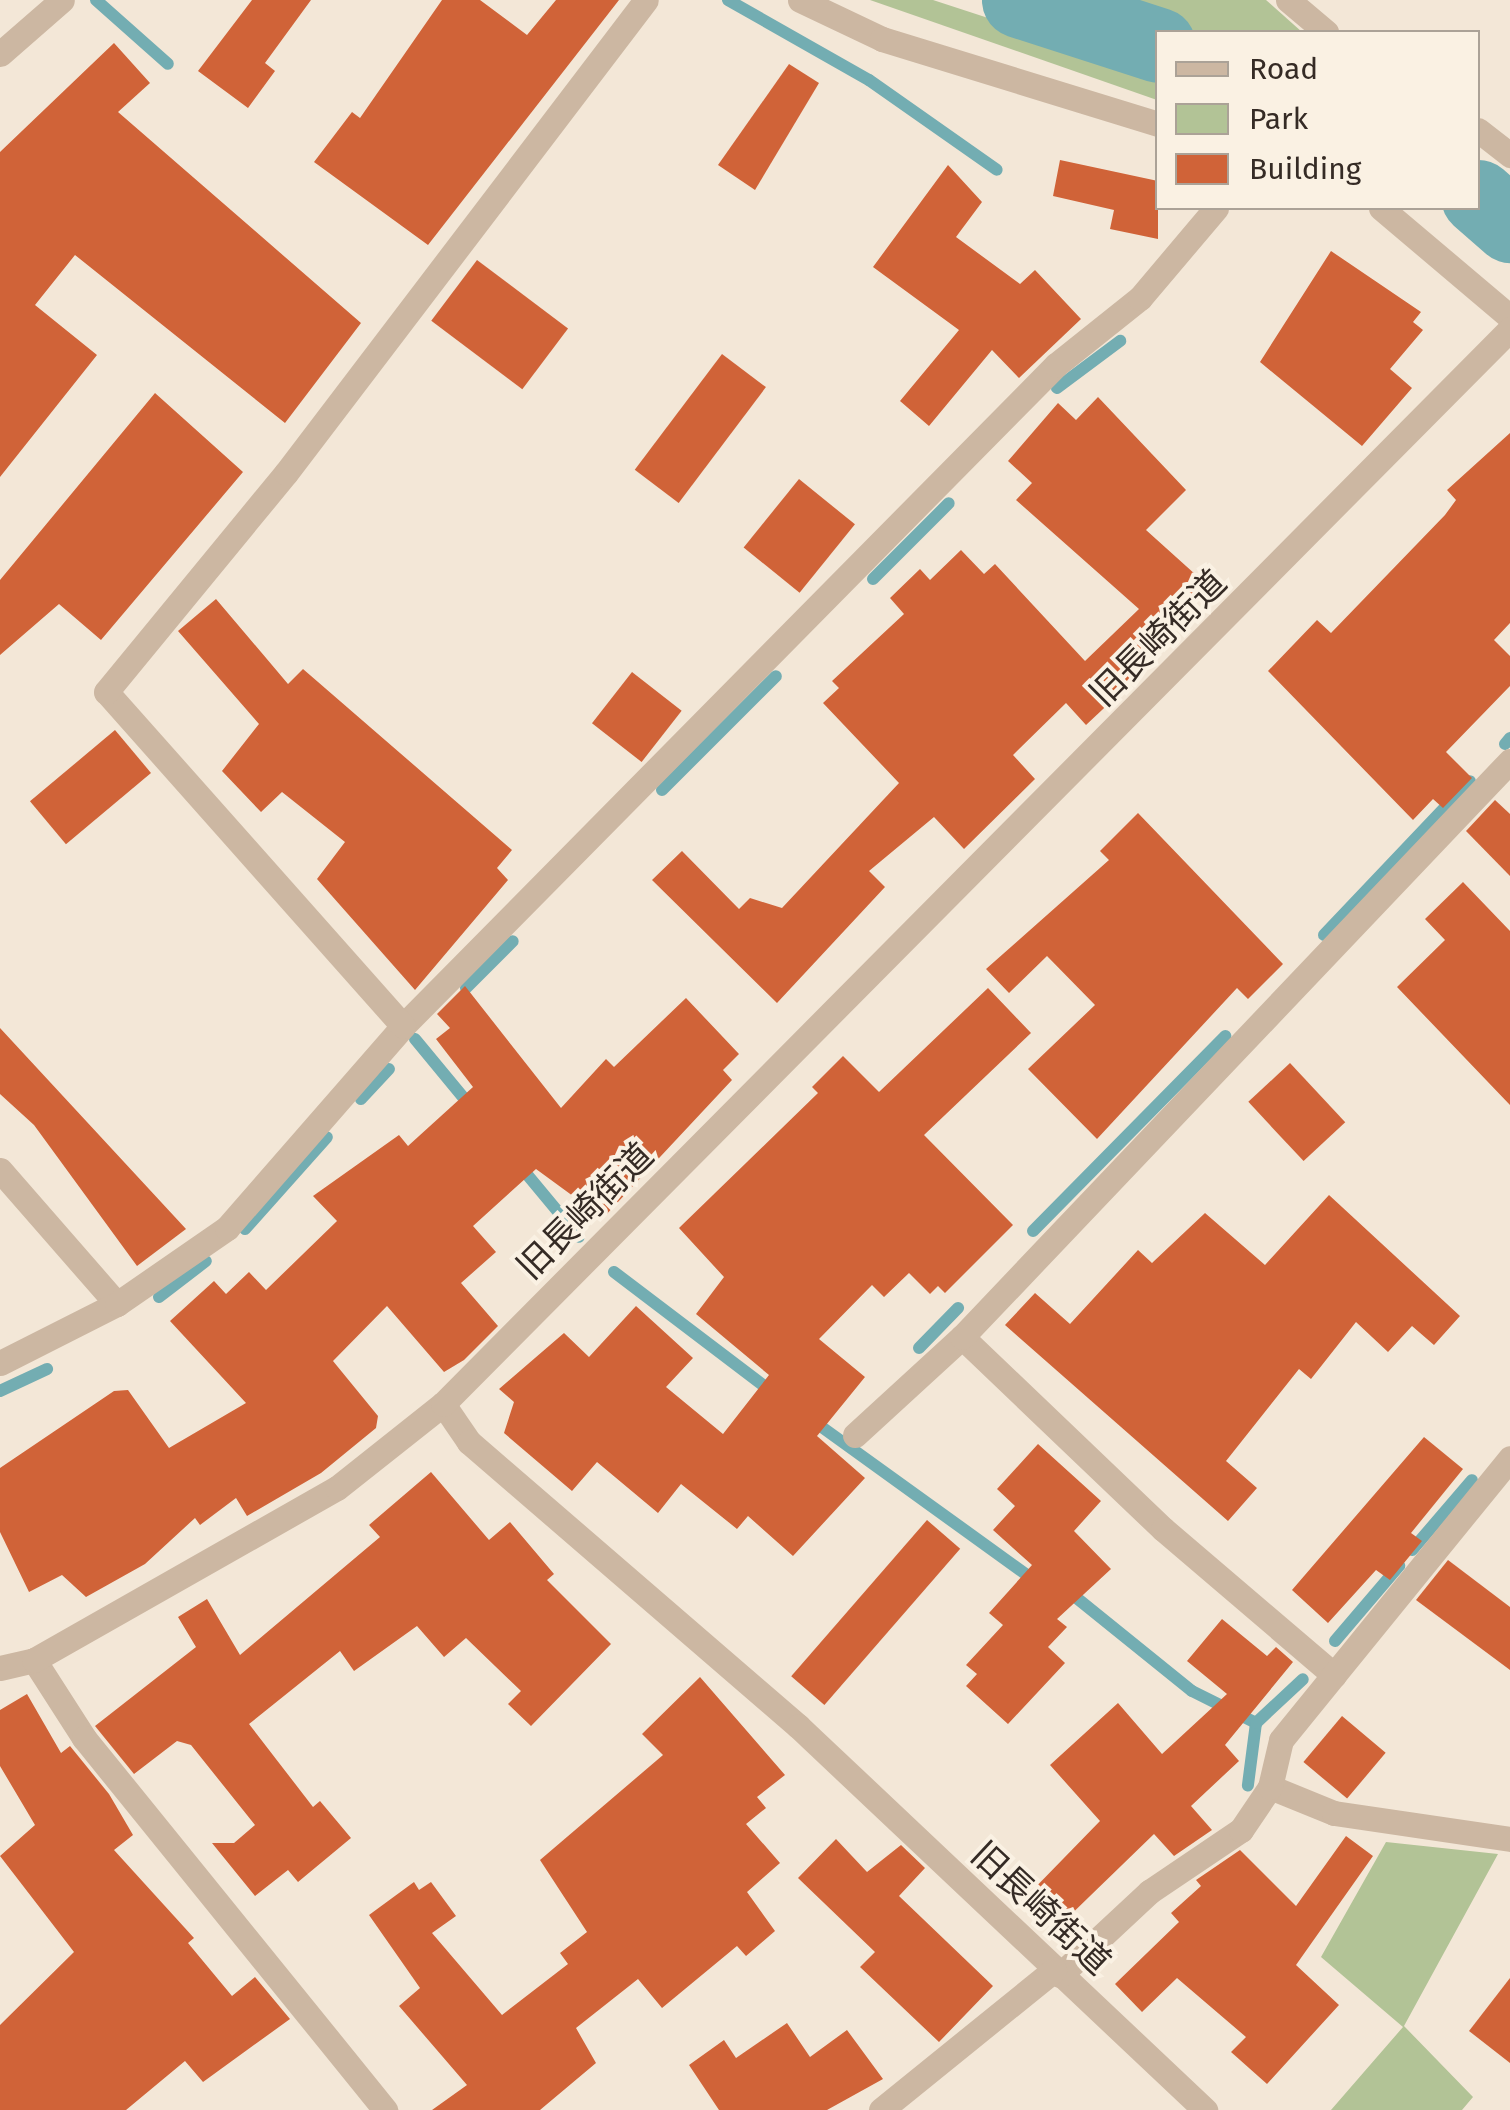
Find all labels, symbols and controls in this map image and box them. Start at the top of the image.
legend [1155,30,1480,210]
text: Road [1249,51,1318,87]
text: Park [1249,101,1308,137]
text: Building [1249,151,1361,187]
street label: 旧長崎街道 [1081,561,1235,715]
street label: 旧長崎街道 [508,1134,662,1288]
street label: 旧長崎街道 [963,1833,1119,1983]

